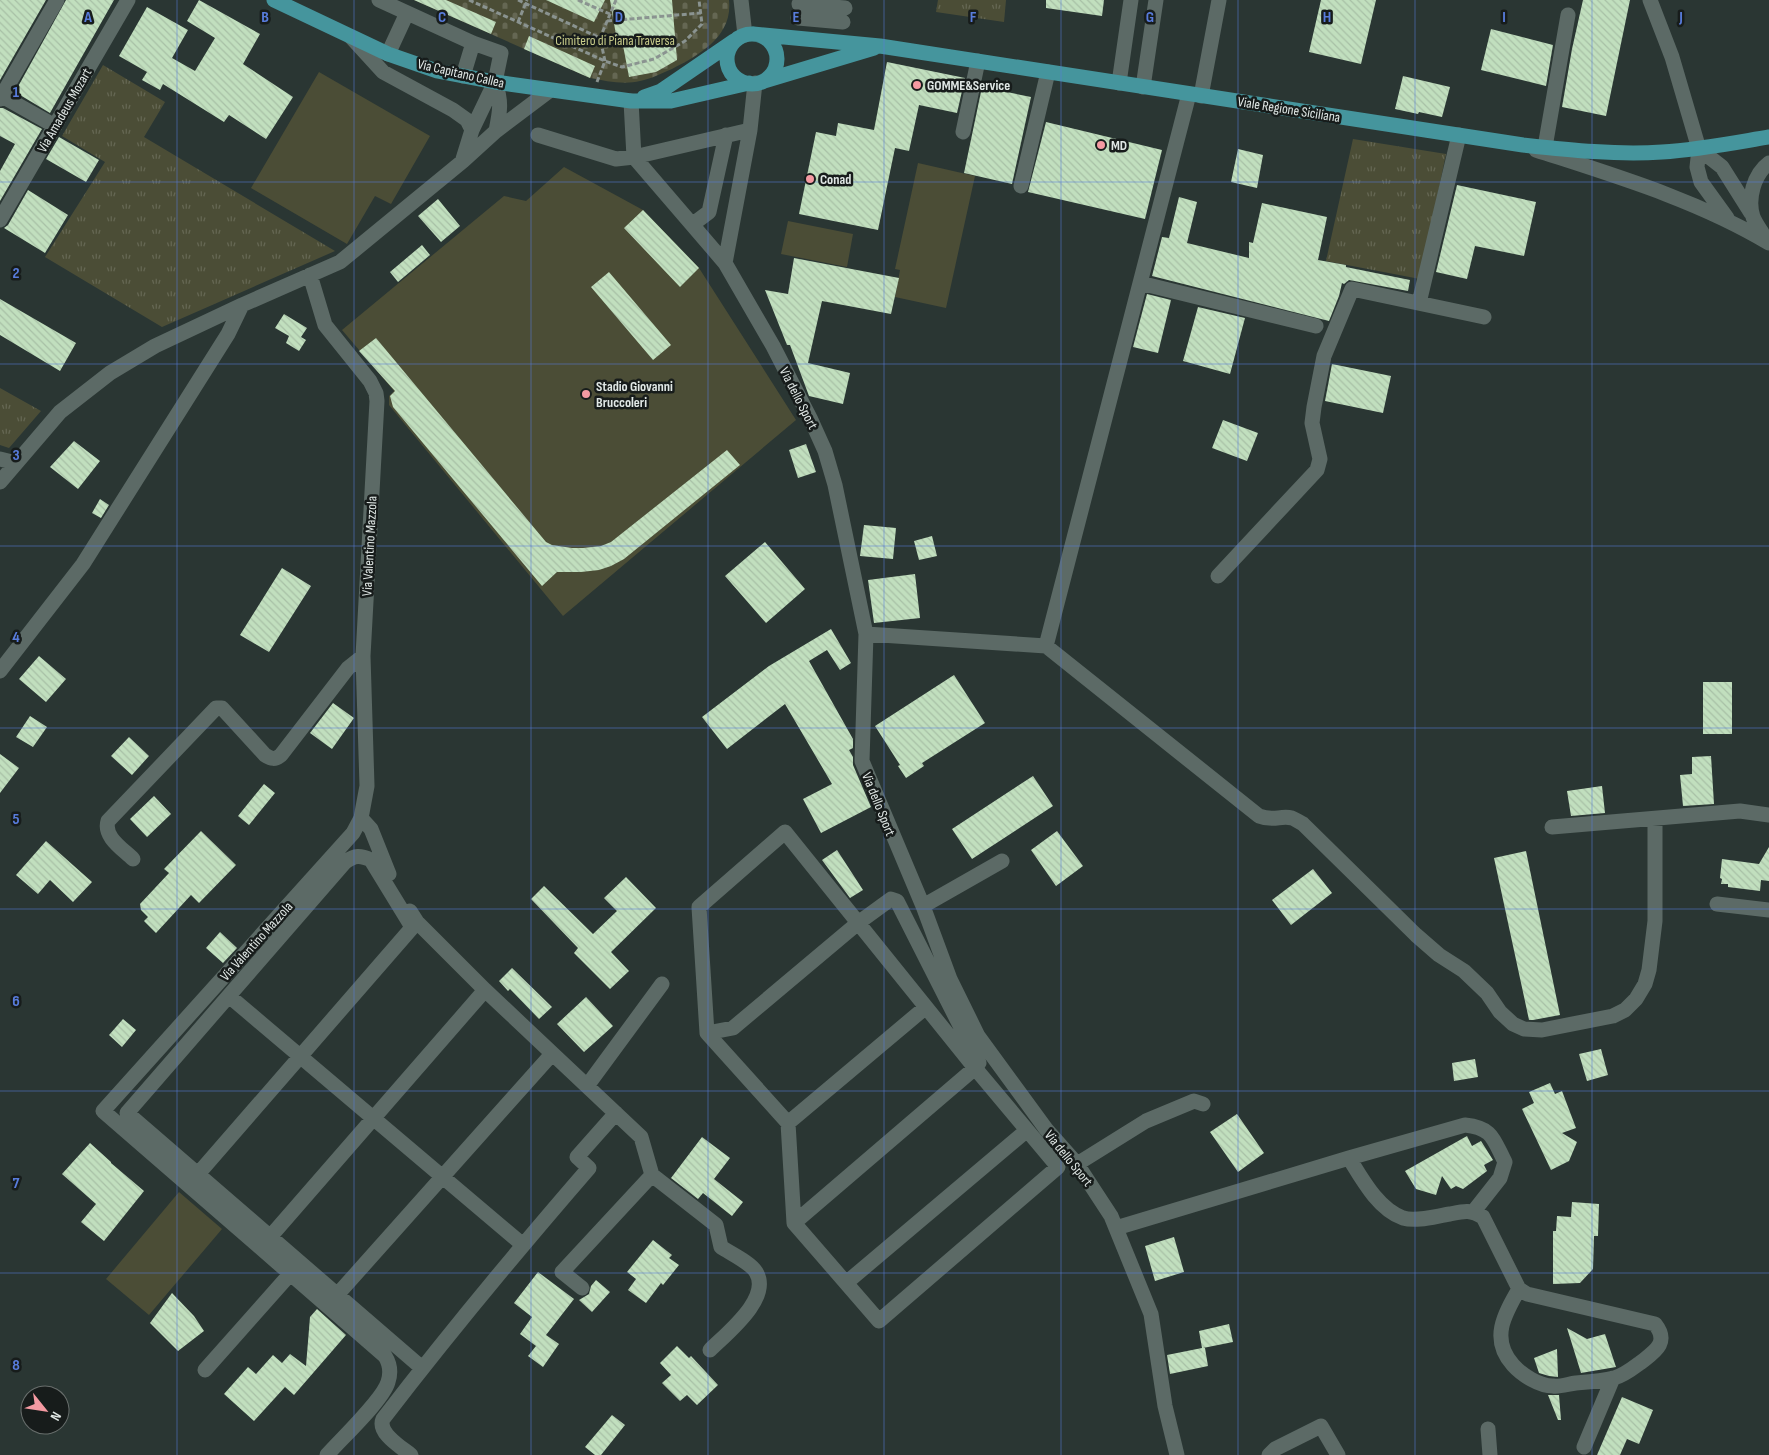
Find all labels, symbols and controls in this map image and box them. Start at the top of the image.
text: A [83,8,92,27]
text: B [261,8,269,27]
text: C [438,8,446,27]
text: D [615,8,623,27]
text: E [793,8,800,27]
text: F [970,8,977,27]
text: G [1146,8,1154,27]
text: H [1323,8,1331,27]
text: I [1502,8,1506,27]
text: J [1678,8,1683,27]
park label: Cimitero di Piana Traversa [555,32,675,49]
street label: Via Capitano Callea [416,55,506,92]
street label: Via Amadeus Mozart [33,65,95,155]
place label: GOMME&Service [927,77,1010,94]
marker: GOMME&Service [911,79,923,91]
text: 1 [13,83,20,102]
street label: Viale Regione Siciliana [1236,93,1341,126]
place label: MD [1111,137,1127,154]
marker: MD [1095,139,1107,151]
place label: Conad [820,171,851,188]
marker: Conad [804,173,816,185]
text: 2 [12,264,20,283]
street label: Via dello Sport [776,364,821,432]
place label: Stadio Giovanni Bruccoleri [596,378,673,411]
marker: Stadio Giovanni Bruccoleri [580,388,592,400]
text: 3 [12,446,20,465]
street label: Via Valentino Mazzola [358,495,381,597]
text: 4 [12,628,20,647]
street label: Via dello Sport [858,770,899,839]
text: 5 [12,810,20,829]
street label: Via Valentino Mazzola [216,898,296,984]
text: 6 [12,992,20,1011]
street label: Via dello Sport [1041,1127,1096,1190]
text: 7 [13,1174,20,1193]
text: 8 [12,1356,20,1375]
north arrow [20,1385,70,1435]
text: N [47,1409,65,1424]

